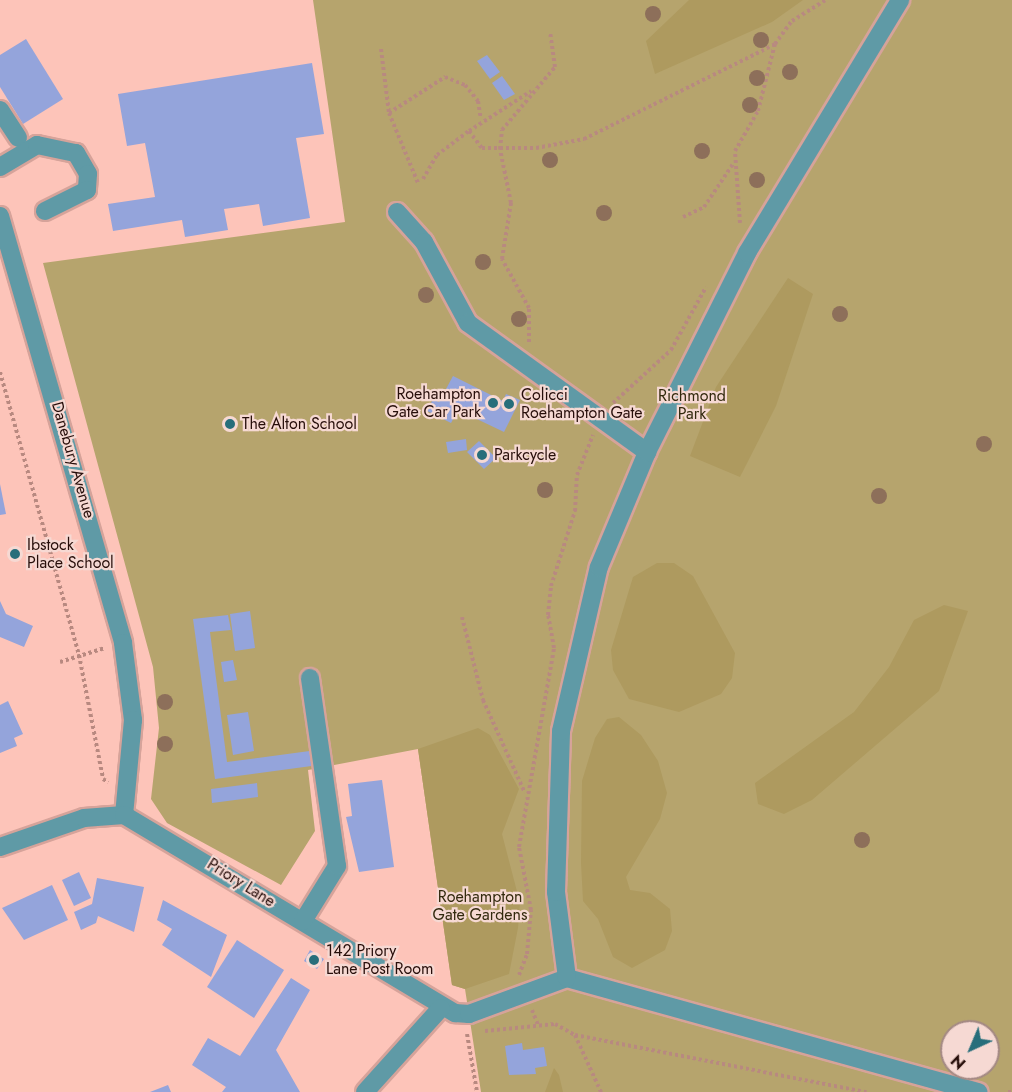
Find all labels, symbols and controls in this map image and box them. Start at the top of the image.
place label: Roehampton Gate Car Park [387,384,481,422]
place label: Colicci Roehampton Gate [521,385,643,423]
park label: Richmond Park [658,386,726,424]
marker: Roehampton Gate Car Park [486,396,500,410]
marker: Colicci Roehampton Gate [502,397,516,411]
street label: Danebury Avenue [47,399,99,521]
place label: The Alton School [242,414,357,434]
marker: The Alton School [223,417,237,431]
place label: Parkcycle [494,445,556,465]
marker: Parkcycle [475,448,489,462]
place label: Ibstock Place School [27,535,114,573]
marker: Ibstock Place School [8,547,22,561]
street label: Priory Lane [204,855,278,911]
park label: Roehampton Gate Gardens [433,887,527,925]
place label: 142 Priory Lane Post Room [326,941,433,979]
marker: 142 Priory Lane Post Room [307,953,321,967]
north arrow [940,1020,1000,1080]
text: N [946,1049,971,1075]

